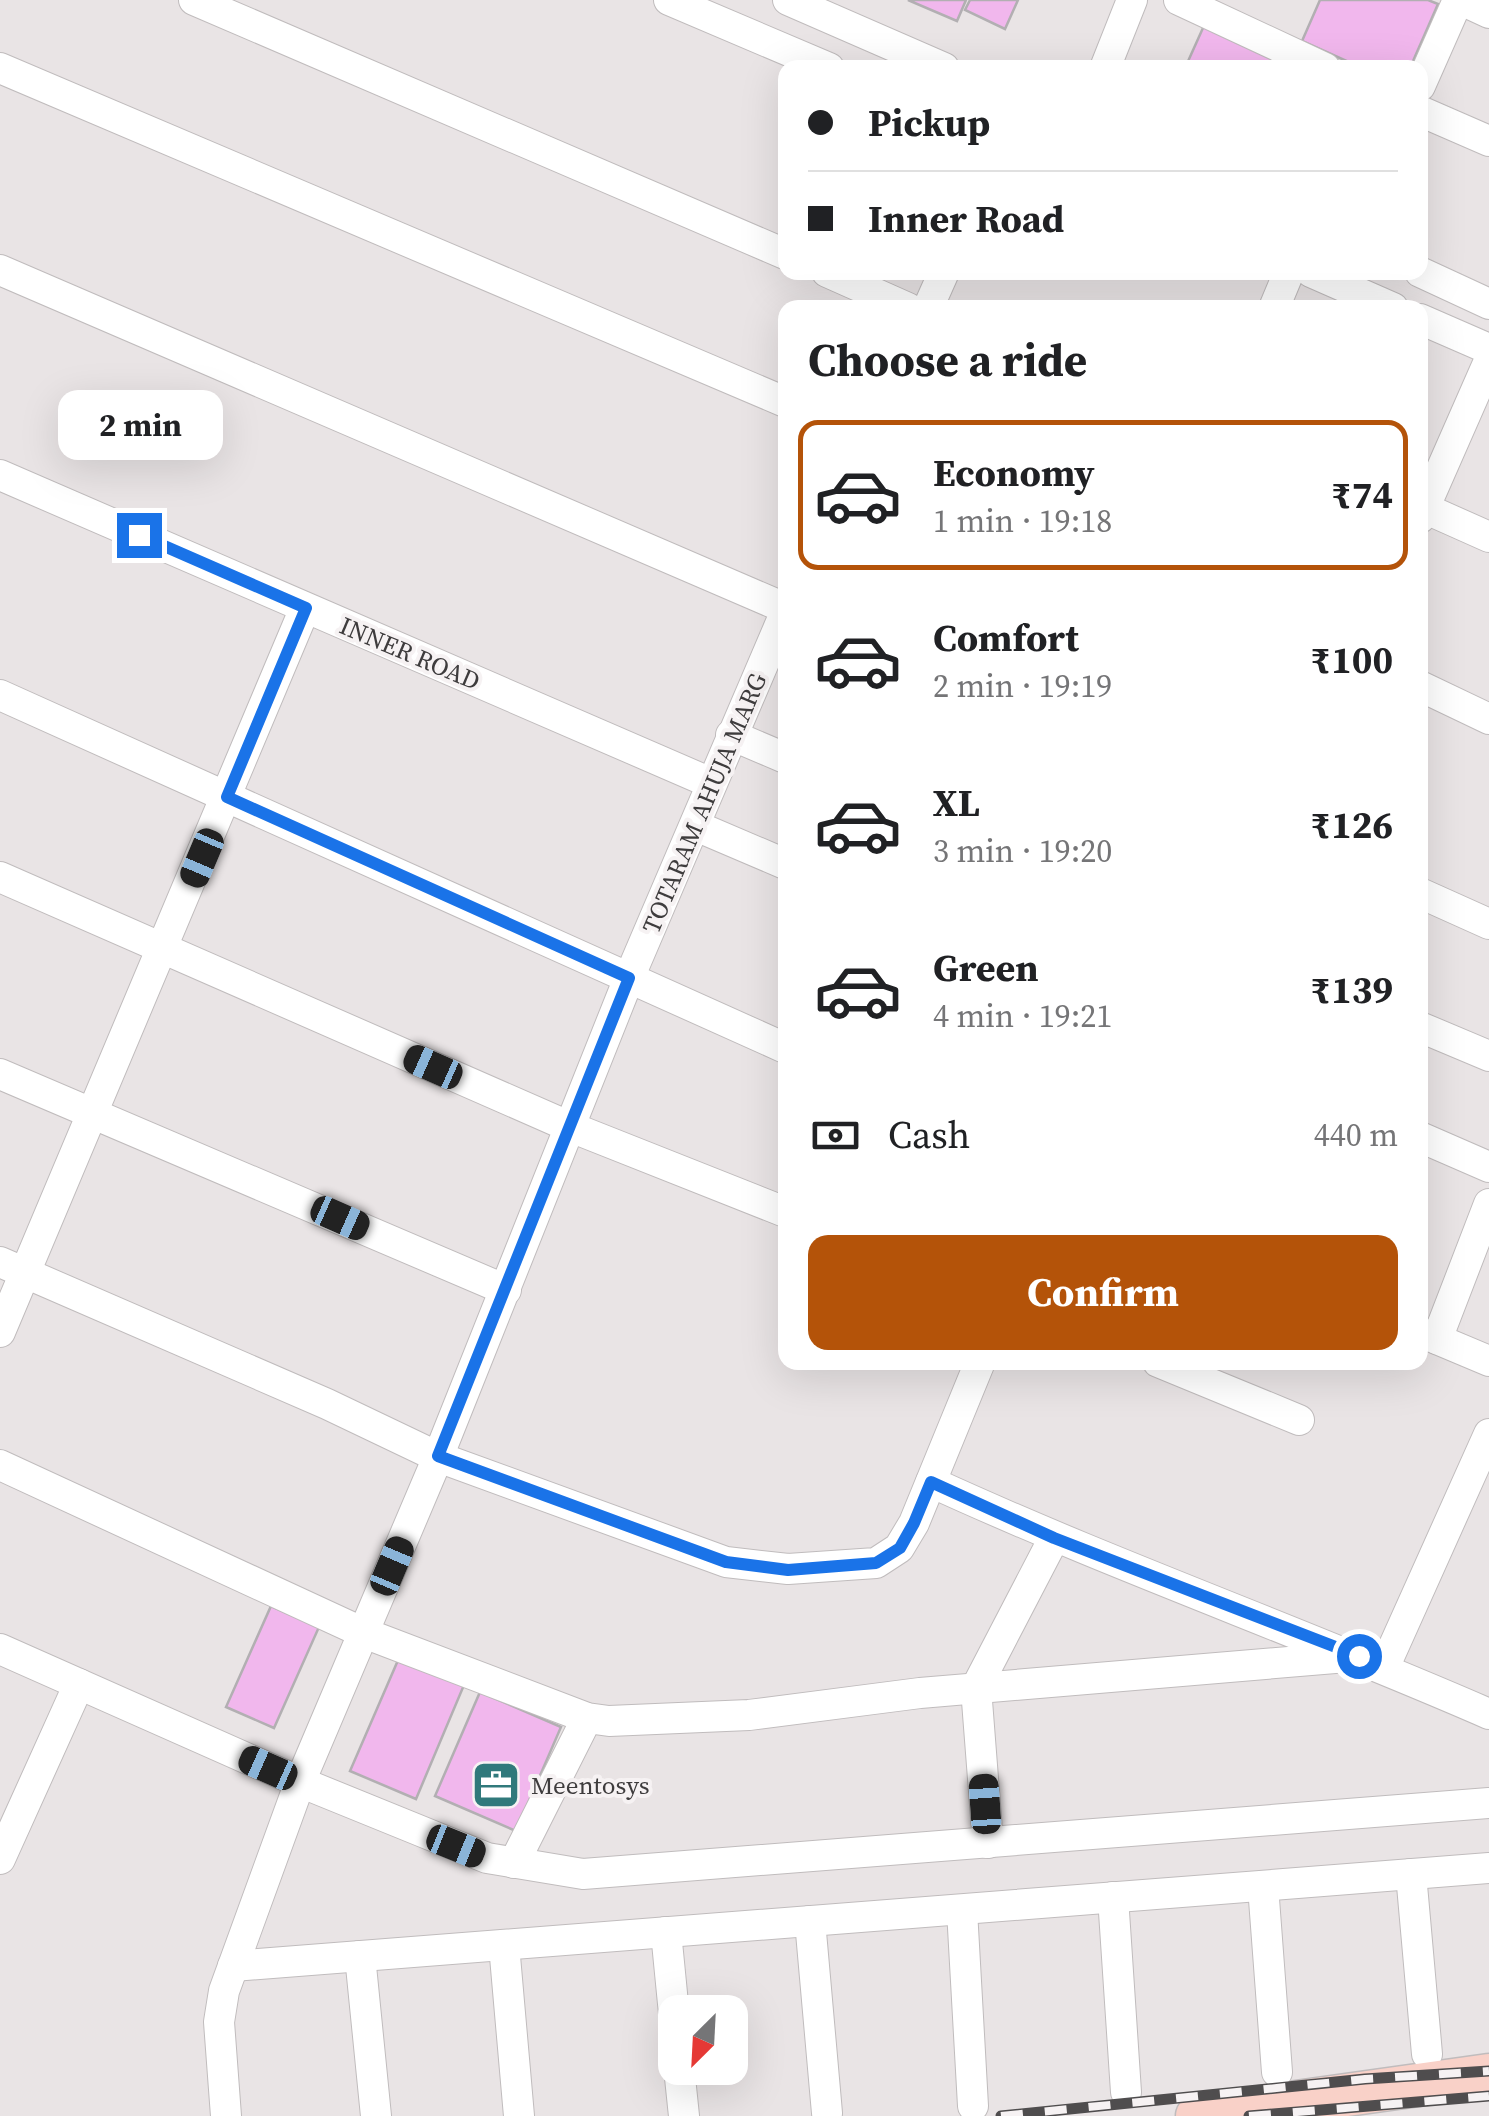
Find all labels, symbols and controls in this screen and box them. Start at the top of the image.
text: Pickup [868,97,990,149]
text: Inner Road [868,193,1064,245]
text: Choose a ride [808,329,1087,391]
callout: 2 min [56,390,222,460]
text: 2 min [99,403,182,447]
text: Economy [933,447,1095,499]
icon: car [813,450,903,540]
text: ₹74 [1331,469,1393,521]
text: 1 min · 19:18 [933,499,1112,543]
route end [117,513,162,558]
street label: INNER ROAD [335,608,485,698]
text: Comfort [933,612,1079,664]
icon: car [813,615,903,705]
text: ₹100 [1311,634,1393,686]
text: 2 min · 19:19 [933,664,1112,708]
street label: TOTARAM AHUJA MARG [634,668,774,938]
text: XL [933,777,980,829]
icon: car [813,780,903,870]
text: ₹126 [1311,799,1393,851]
car [176,825,228,891]
text: 3 min · 19:20 [933,829,1112,873]
text: Green [933,942,1039,994]
icon: car [813,945,903,1035]
text: ₹139 [1311,964,1393,1016]
text: 4 min · 19:21 [933,994,1112,1038]
car [399,1041,467,1093]
icon: cash [808,1108,863,1163]
text: Cash [888,1109,970,1161]
text: 440 m [1314,1113,1398,1157]
car [306,1192,374,1244]
button: Confirm [808,1235,1398,1350]
car [366,1533,418,1599]
route start [1337,1634,1382,1679]
car [234,1742,302,1794]
office icon: Meentosys [470,1759,522,1811]
place label: Meentosys [531,1768,650,1802]
car [968,1773,1002,1835]
car [423,1821,489,1871]
north arrow [658,1995,748,2085]
map controls [658,1995,748,2085]

